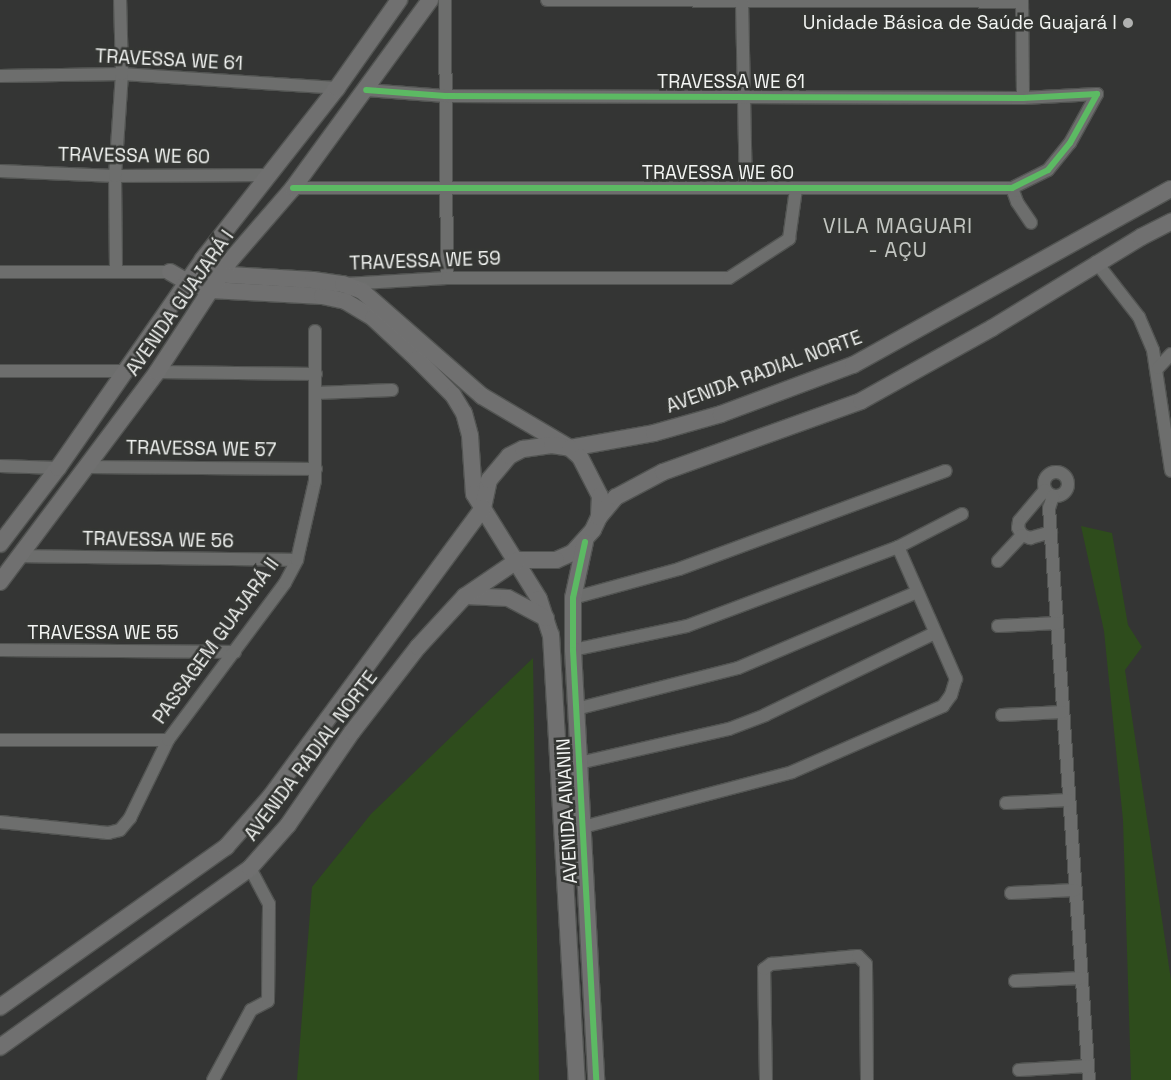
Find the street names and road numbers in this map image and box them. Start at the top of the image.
street label: TRAVESSA WE 61 [94,45,244,75]
street label: TRAVESSA WE 61 [657,71,805,93]
street label: TRAVESSA WE 60 [57,143,211,169]
street label: TRAVESSA WE 60 [642,162,794,184]
street label: AVENIDA GUAJARÁ I [121,226,239,380]
street label: TRAVESSA WE 59 [349,247,501,275]
street label: AVENIDA RADIAL NORTE [663,326,865,418]
street label: TRAVESSA WE 57 [125,436,277,462]
street label: TRAVESSA WE 56 [82,527,234,553]
street label: PASSAGEM GUAJARÁ II [148,554,284,728]
street label: TRAVESSA WE 55 [27,622,179,644]
street label: AVENIDA RADIAL NORTE [240,666,382,846]
street label: AVENIDA ANANIN [552,737,582,885]

